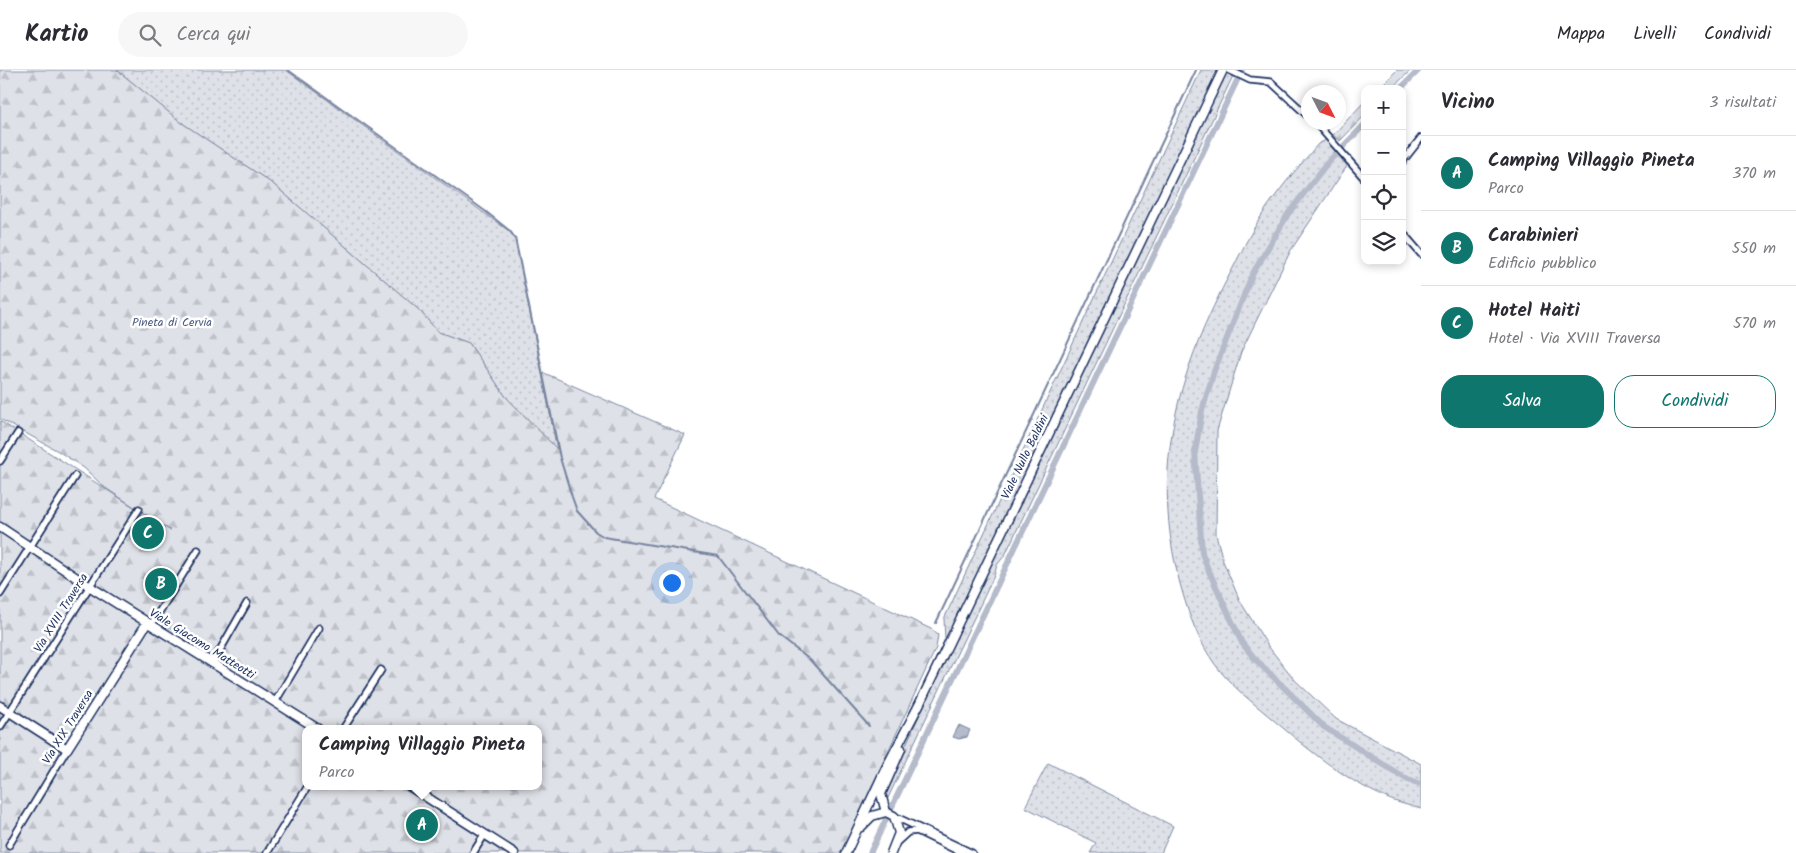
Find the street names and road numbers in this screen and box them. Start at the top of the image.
street label: Viale Nullo Baldini [996,410,1054,503]
street label: Via XVIII Traversa [29,569,93,657]
street label: Viale Giacomo Matteotti [145,604,260,685]
street label: Via XIX Traversa [38,686,99,768]

